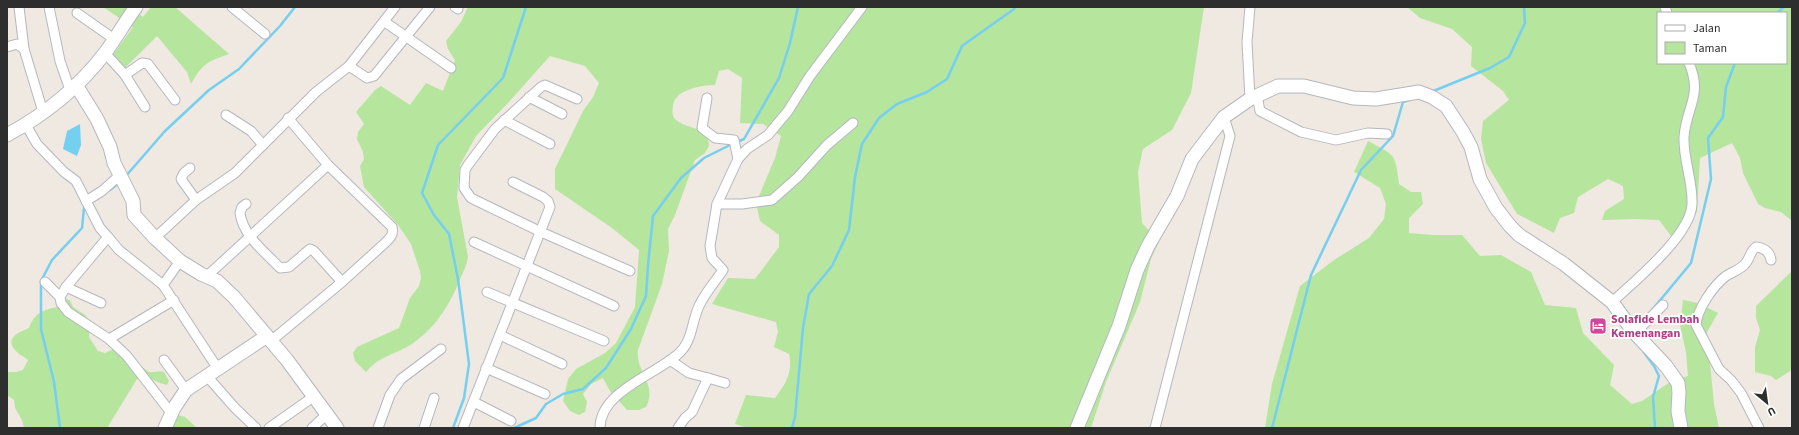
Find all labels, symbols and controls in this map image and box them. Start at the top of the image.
legend [1657,12,1787,64]
text: Jalan [1693,20,1720,37]
text: Taman [1693,40,1727,57]
place label: Solafide Lembah Kemenangan [1611,311,1700,342]
hotel icon: Solafide Lembah Kemenangan [1588,316,1608,336]
north arrow [1747,383,1787,423]
text: U [1765,403,1778,420]

